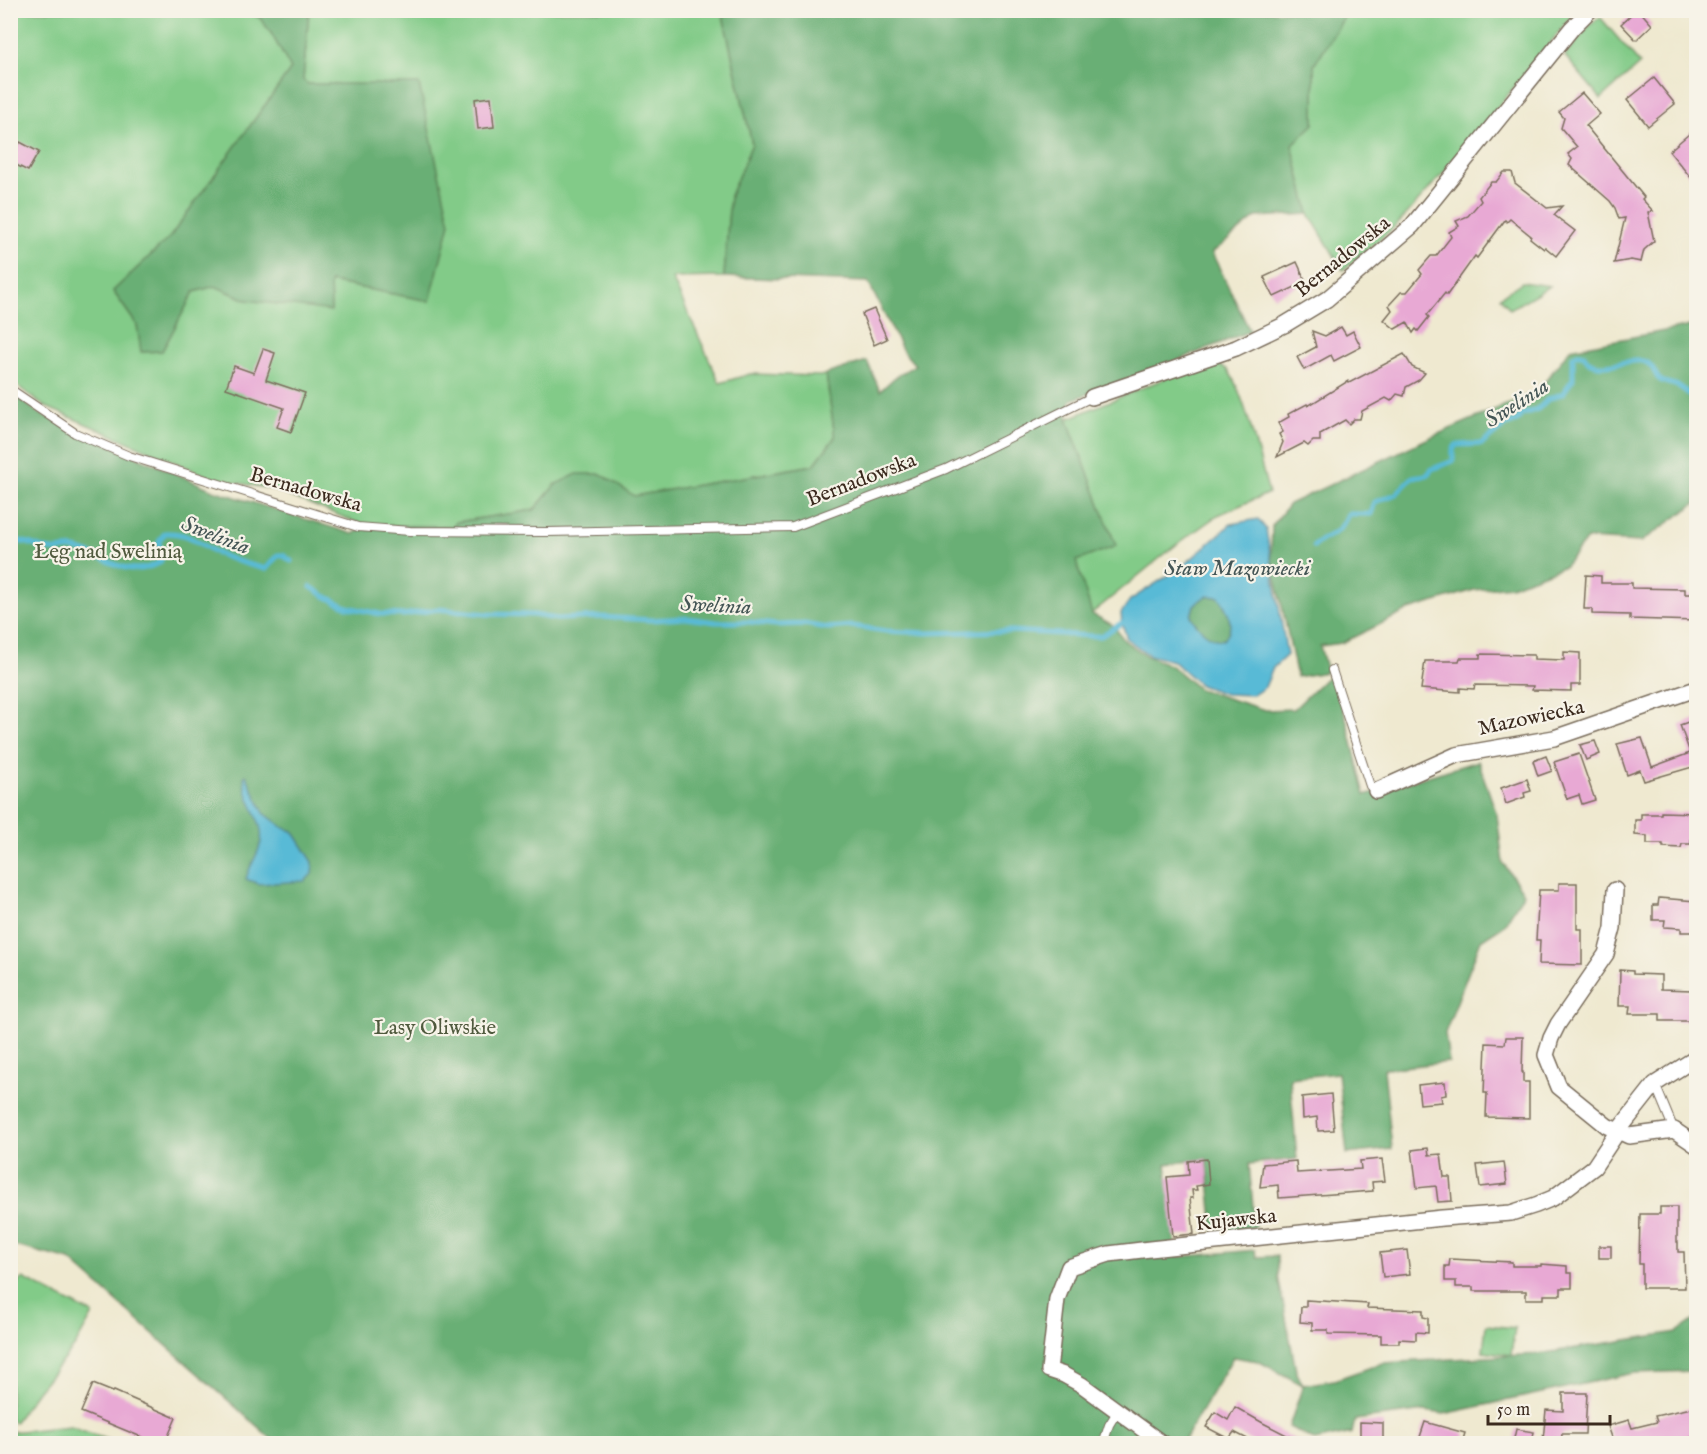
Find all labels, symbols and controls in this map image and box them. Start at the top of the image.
street label: Bernadowska [1290,210,1397,304]
water label: Swelinia [1480,372,1555,435]
street label: Bernadowska [803,447,921,514]
street label: Bernadowska [246,462,366,520]
water label: Swelinia [177,510,254,562]
park label: Łęg nad Swelinią [34,539,183,566]
water label: Staw Mazowiecki [1164,555,1312,583]
water label: Swelinia [680,590,752,622]
street label: Mazowiecka [1476,694,1588,743]
park label: Lasy Oliwskie [374,1015,497,1042]
street label: Kujawska [1194,1203,1279,1238]
scale bar [1488,1388,1610,1426]
text: 50 m [1497,1399,1530,1422]

